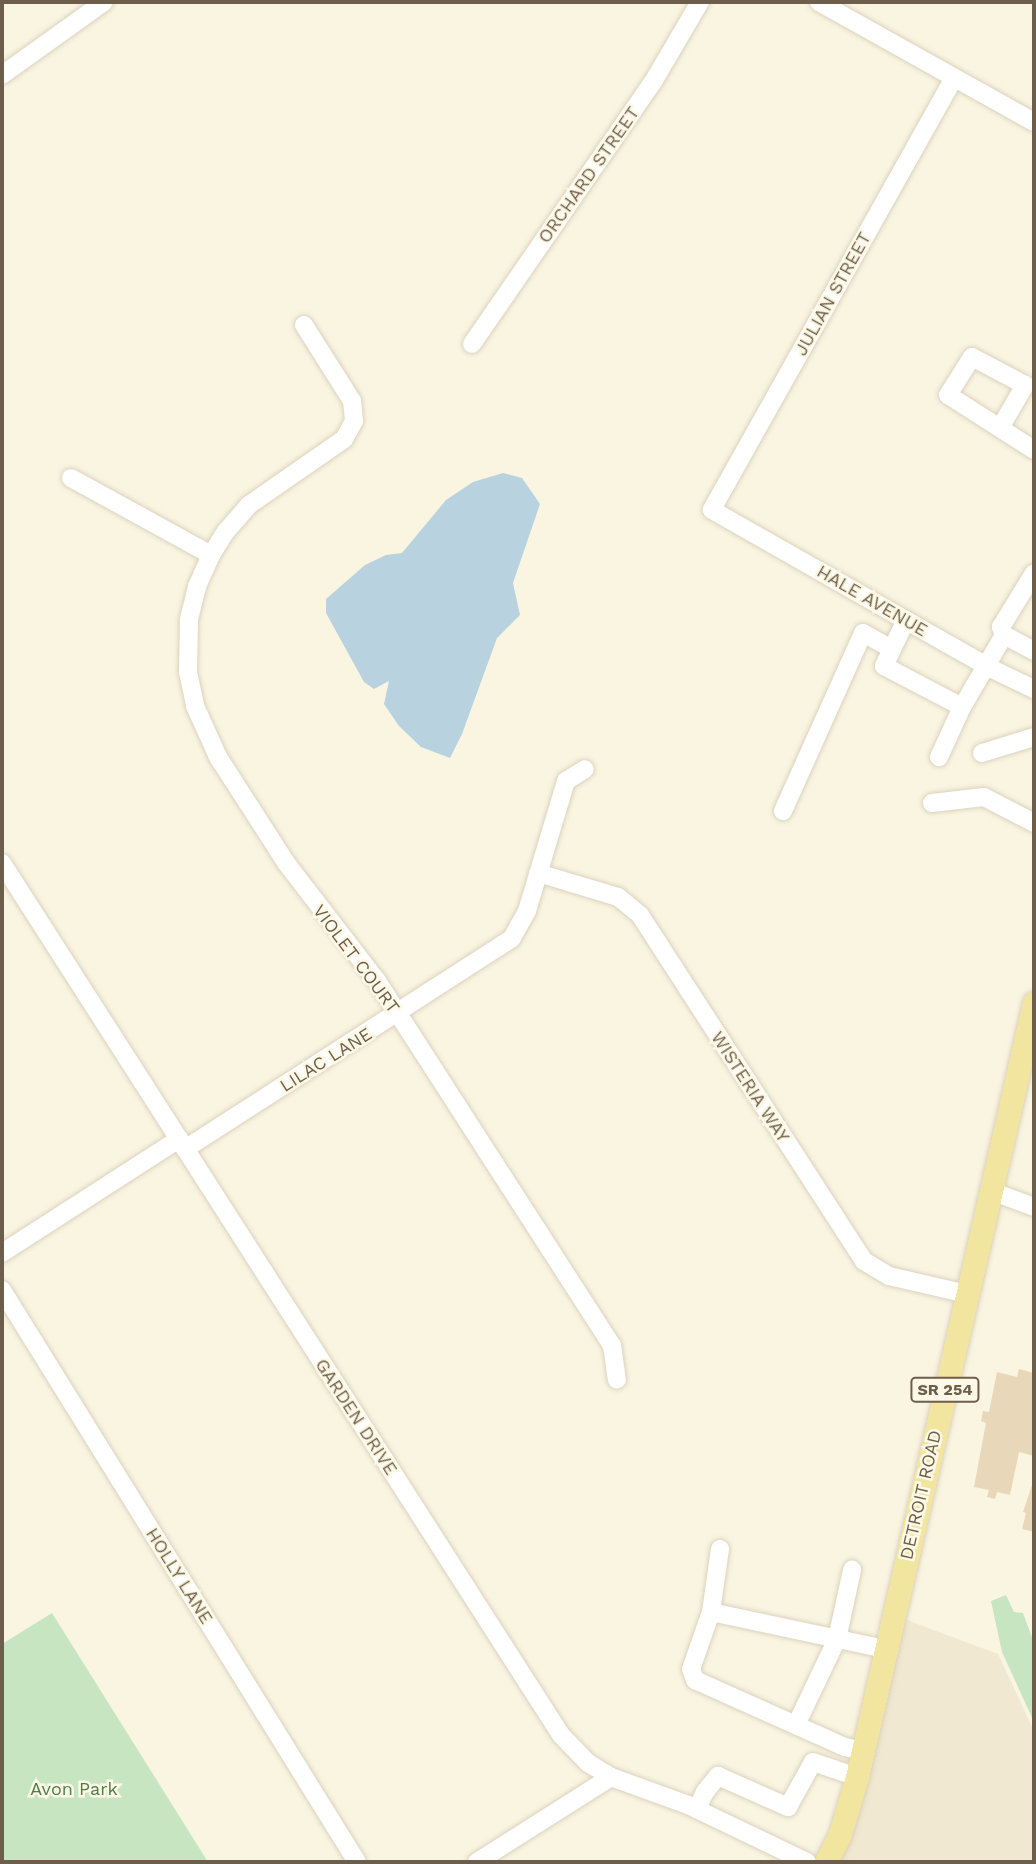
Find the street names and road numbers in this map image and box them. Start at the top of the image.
street label: ORCHARD STREET [534,103,644,247]
street label: JULIAN STREET [790,228,876,360]
street label: HALE AVENUE [813,560,931,642]
street label: VIOLET COURT [308,900,404,1018]
street label: LILAC LANE [276,1023,376,1097]
street label: WISTERIA WAY [706,1027,794,1147]
street label: GARDEN DRIVE [310,1355,402,1479]
road number: SR 254 [910,1378,980,1402]
street label: DETROIT ROAD [896,1428,946,1562]
street label: HOLLY LANE [141,1524,217,1628]

